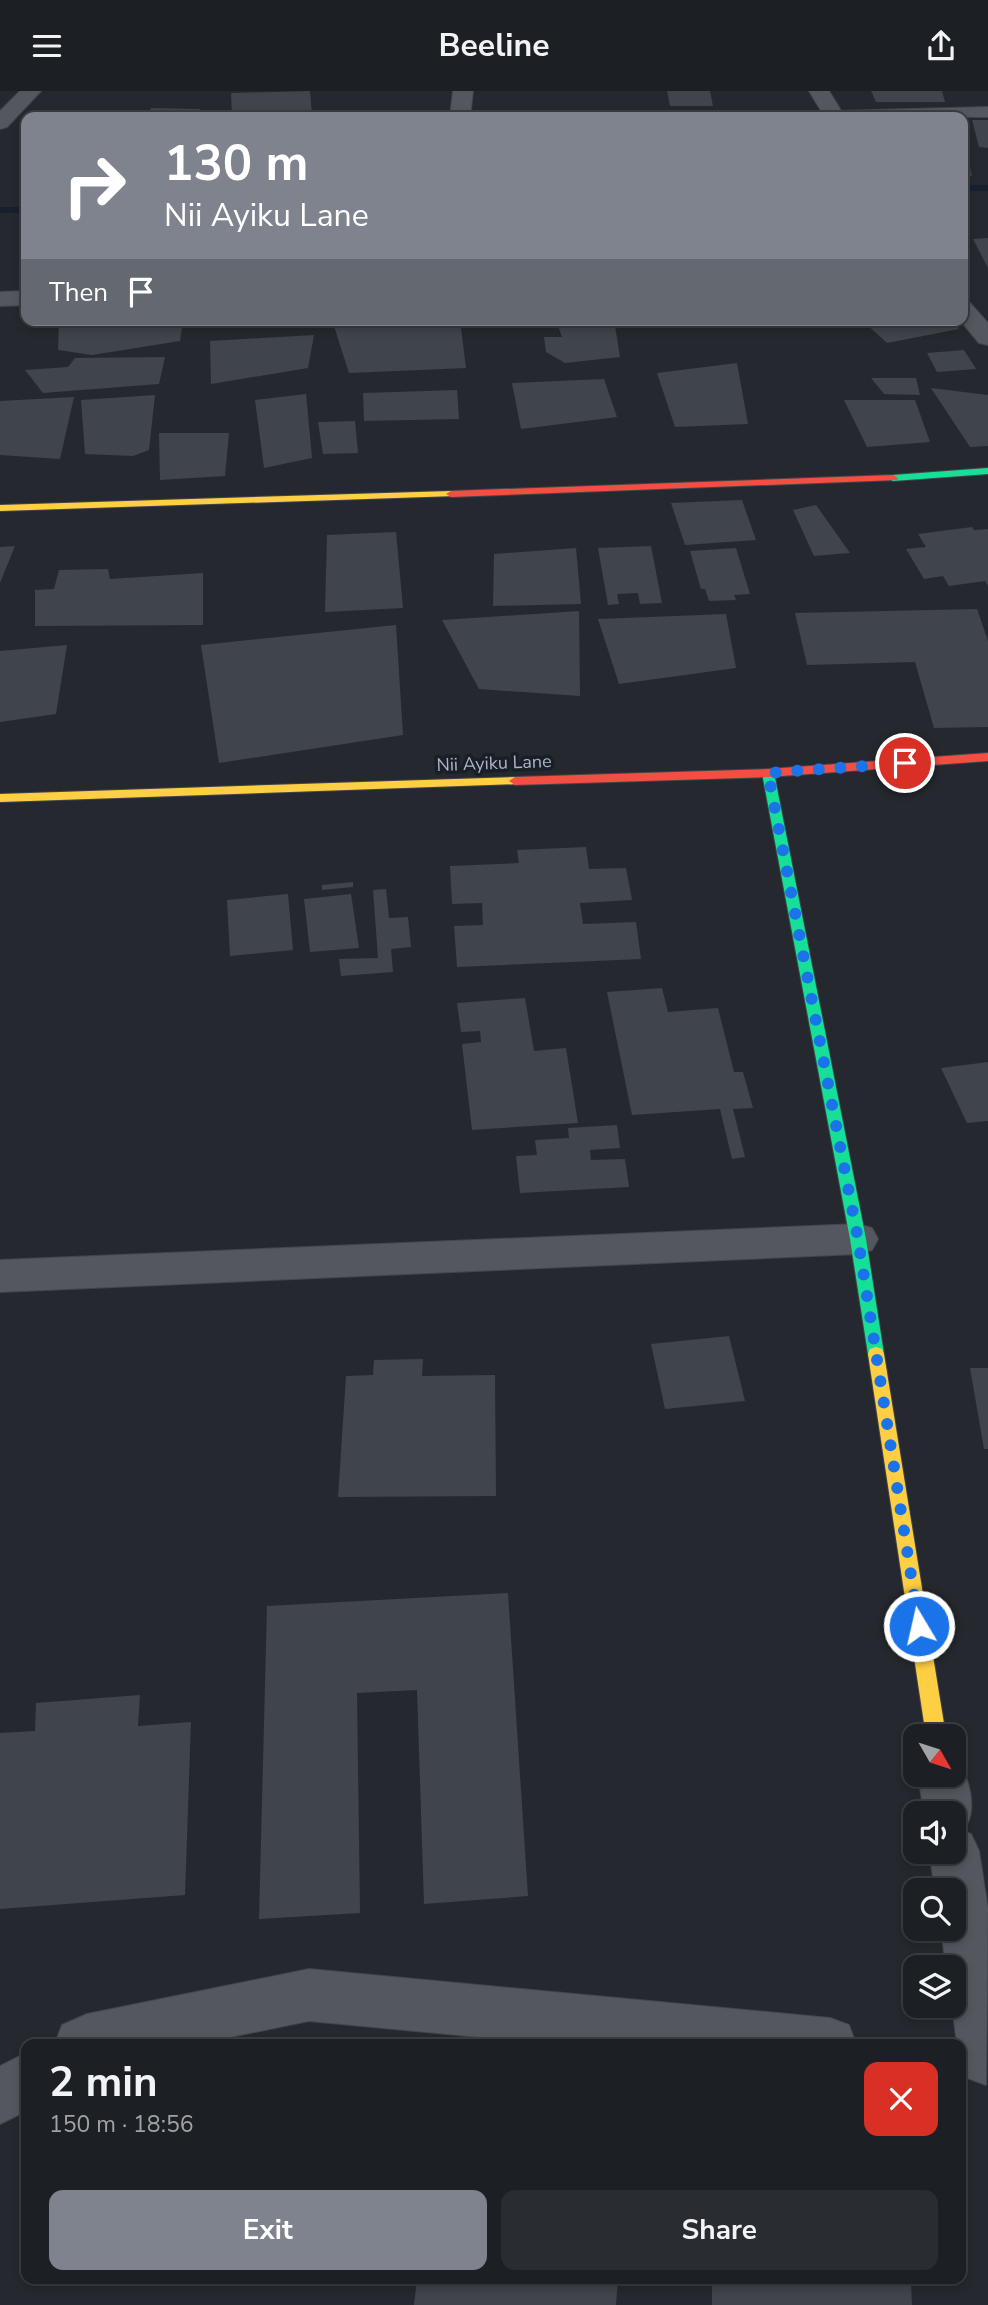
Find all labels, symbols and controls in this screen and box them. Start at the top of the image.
text: Beeline [438,24,550,67]
icon: menu [28,27,66,65]
icon: share [922,27,960,65]
text: 130 m [164,130,308,197]
icon: right [49,140,140,231]
text: Nii Ayiku Lane [164,194,369,237]
icon: arrive [122,273,160,311]
text: Then [49,275,108,310]
pin [875,733,935,793]
icon: arrive [886,744,924,782]
street label: Nii Ayiku Lane [436,749,552,777]
position arrow [882,1589,956,1663]
north arrow [903,1724,966,1787]
map controls [903,1724,966,2018]
button: sound [903,1801,966,1864]
button: search [903,1878,966,1941]
button: layers [903,1955,966,2018]
text: 2 min [49,2054,158,2111]
button: close [864,2062,938,2136]
text: 150 m · 18:56 [49,2109,194,2140]
button: Exit [49,2190,487,2270]
button: Share [501,2190,938,2270]

